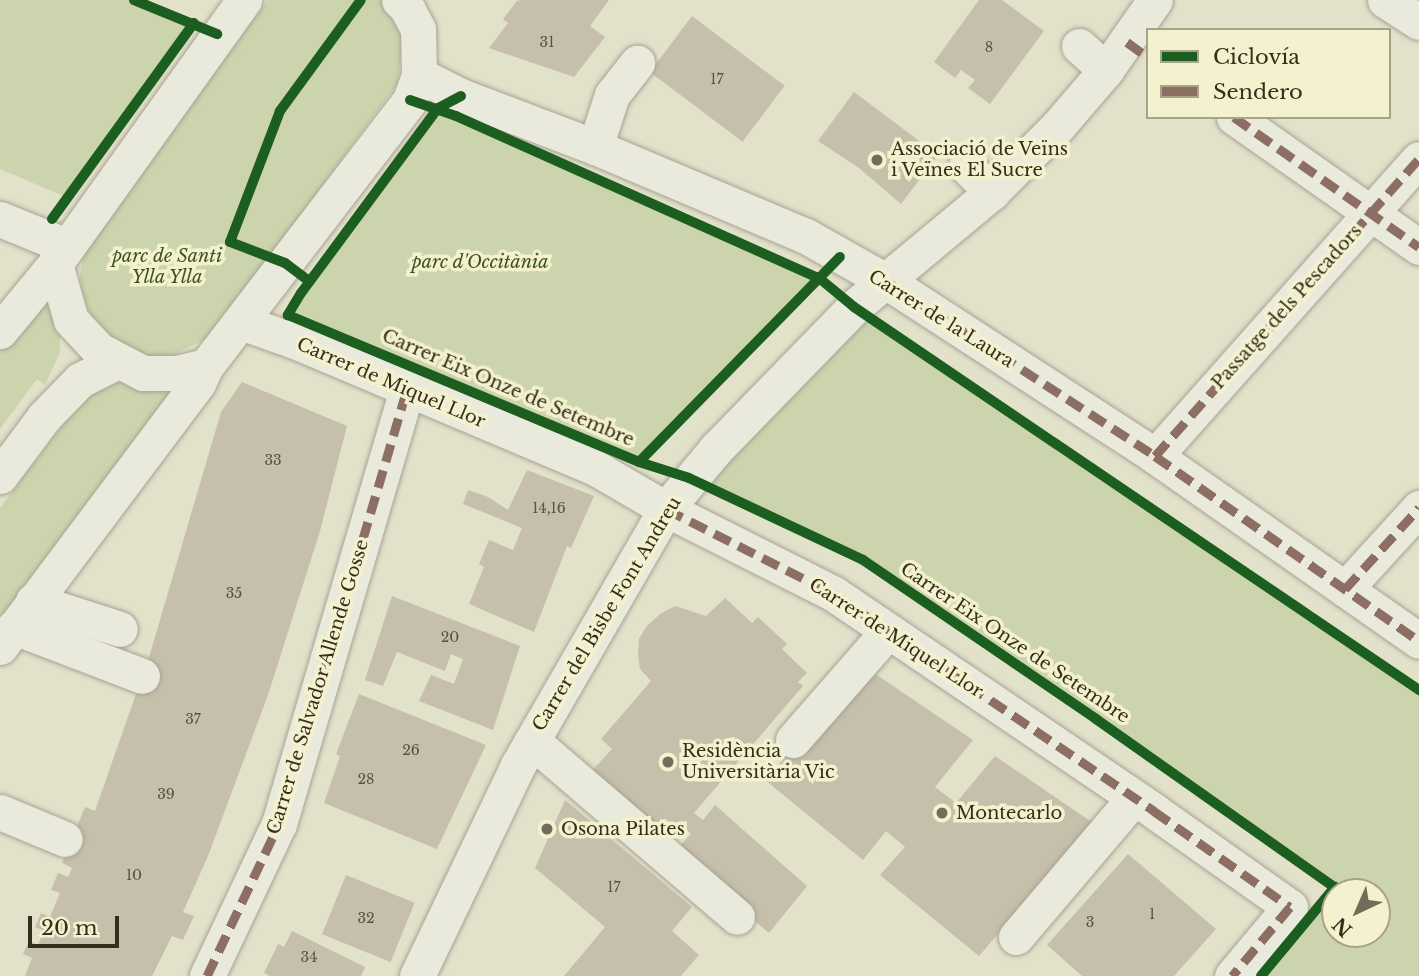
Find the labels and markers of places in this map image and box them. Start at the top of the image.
place label: Associació de Veïns i Veïnes El Sucre [891,139,1069,182]
marker: Associació de Veïns i Veïnes El Sucre [869,152,885,168]
place label: Residència Universitària Vic [682,741,836,784]
marker: Residència Universitària Vic [660,754,676,770]
place label: Montecarlo [956,802,1062,824]
marker: Montecarlo [934,805,950,821]
place label: Osona Pilates [561,818,685,840]
marker: Osona Pilates [539,821,555,837]

